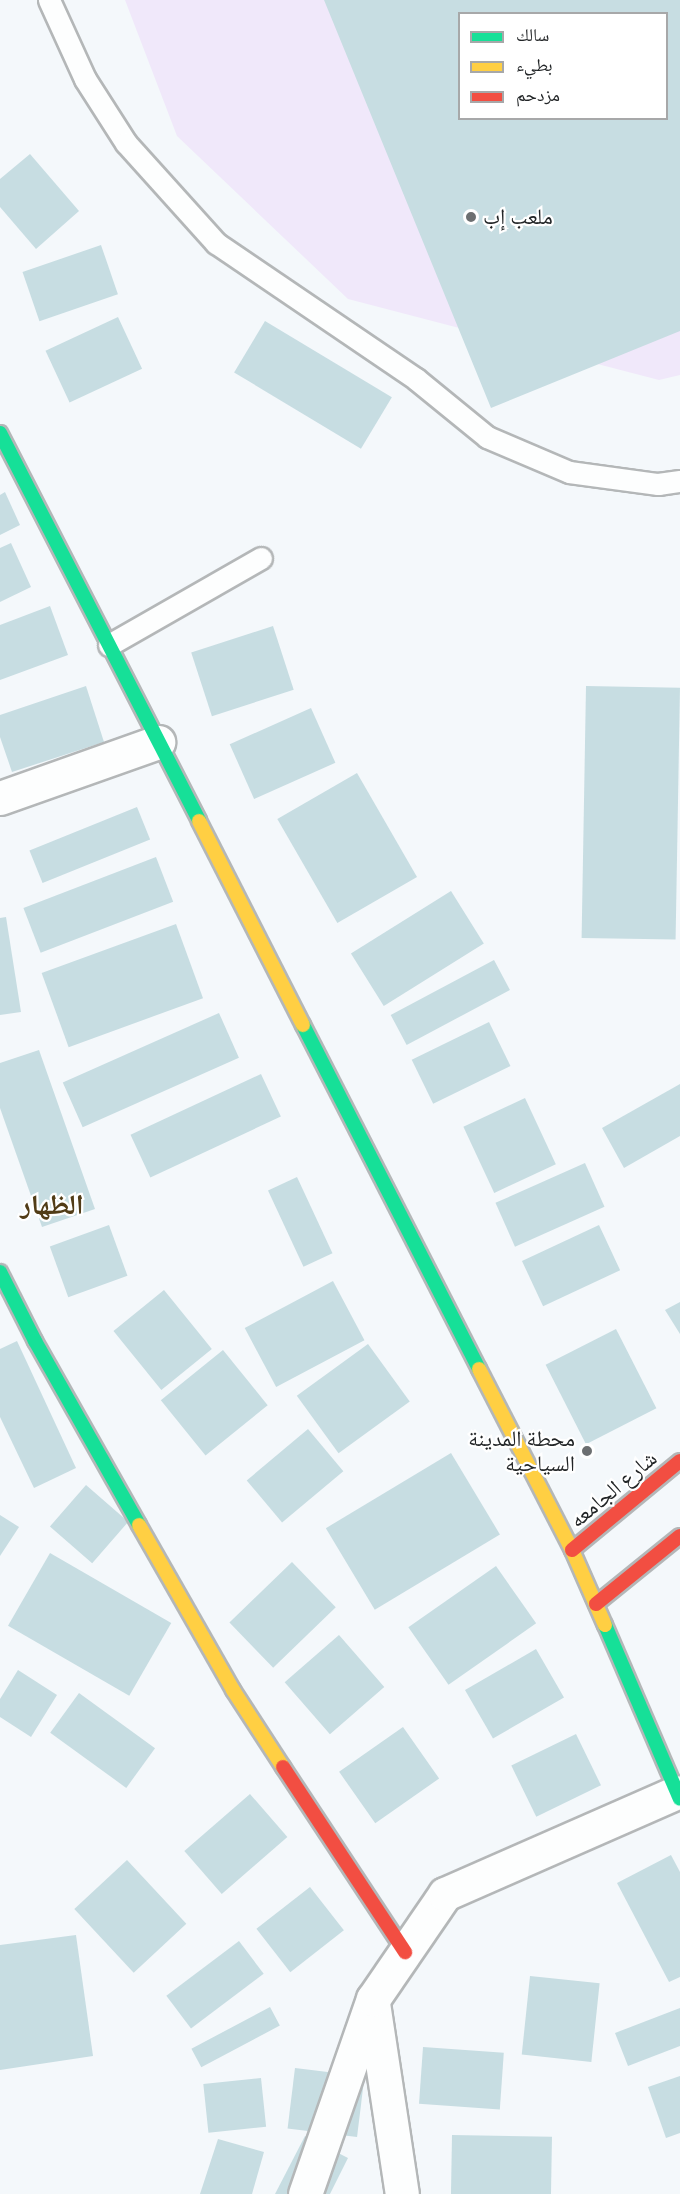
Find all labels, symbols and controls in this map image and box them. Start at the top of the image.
legend [458,12,668,120]
text: سالك [516,24,549,46]
text: بطيء [516,54,553,76]
text: مزدحم [516,84,560,106]
place label: ملعب إب [483,204,553,230]
marker: ملعب إب [464,210,478,224]
district label: الظهار [20,1187,84,1221]
place label: محطة المدينة السياحية [468,1425,575,1476]
marker: محطة المدينة السياحية [580,1444,594,1458]
street label: شارع الجامعه [564,1445,662,1533]

